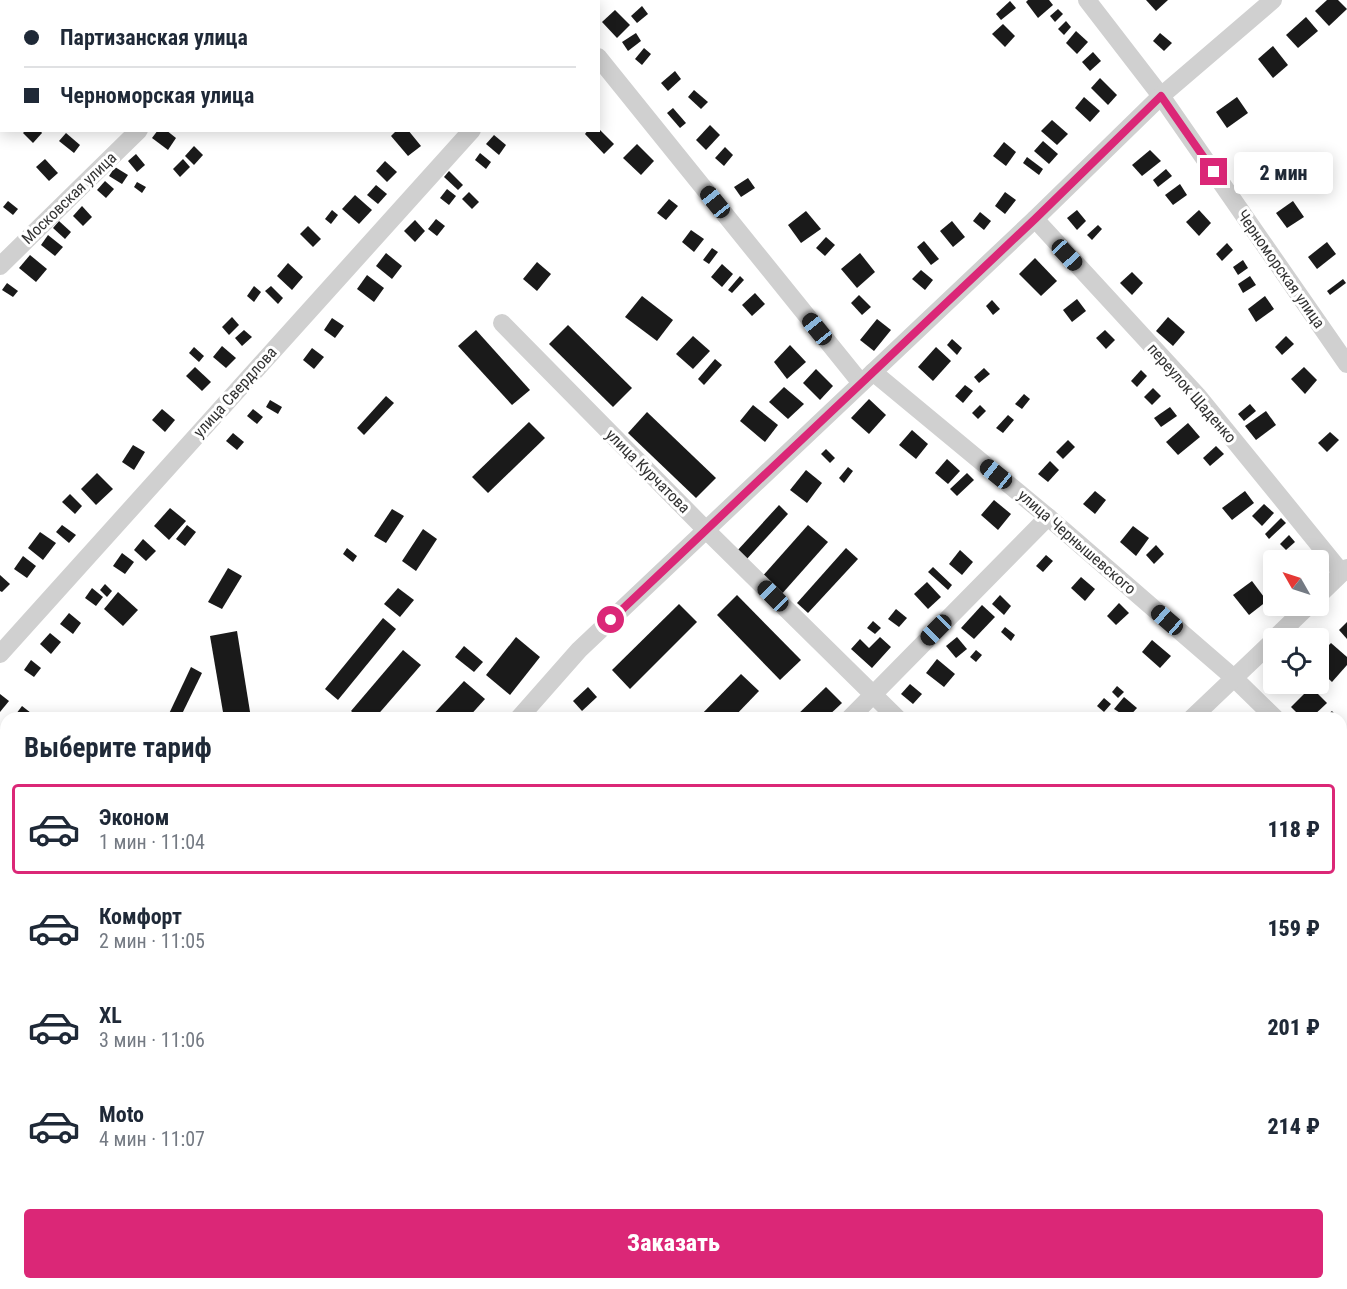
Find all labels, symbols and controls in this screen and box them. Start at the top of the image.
text: Партизанская улица [60,25,248,50]
text: Черноморская улица [60,83,254,108]
street label: Московская улица [18,148,120,248]
callout: 2 мин [1235,151,1334,193]
route end [1200,158,1227,185]
text: 2 мин [1260,161,1307,185]
car [697,182,733,222]
street label: Черноморская улица [1233,206,1329,332]
car [1048,236,1086,274]
car [799,309,835,349]
street label: переулок Щаденко [1144,339,1240,447]
street label: улица Свердлова [189,343,281,441]
street label: улица Курчатова [602,425,694,517]
car [976,456,1016,492]
street label: улица Чернышевского [1014,486,1140,598]
north arrow [1263,550,1329,616]
map controls [1263,550,1329,694]
car [754,577,792,615]
car [1148,601,1186,639]
route start [597,606,624,633]
car [917,611,955,649]
button: locate [1263,628,1329,694]
text: Выберите тариф [24,732,212,764]
icon: car [27,802,81,856]
text: Эконом [99,805,169,830]
text: 118 ₽ [1267,817,1320,842]
text: 1 мин · 11:04 [99,830,205,854]
icon: car [27,901,81,955]
text: Комфорт [99,904,182,929]
text: 159 ₽ [1267,916,1320,941]
text: 2 мин · 11:05 [99,929,205,953]
icon: car [27,1000,81,1054]
text: XL [99,1003,122,1028]
text: 201 ₽ [1267,1015,1320,1040]
text: 3 мин · 11:06 [99,1028,205,1052]
icon: car [27,1099,81,1153]
text: Moto [99,1102,144,1127]
text: 214 ₽ [1267,1114,1320,1139]
text: 4 мин · 11:07 [99,1127,205,1151]
button: Заказать [24,1209,1323,1278]

